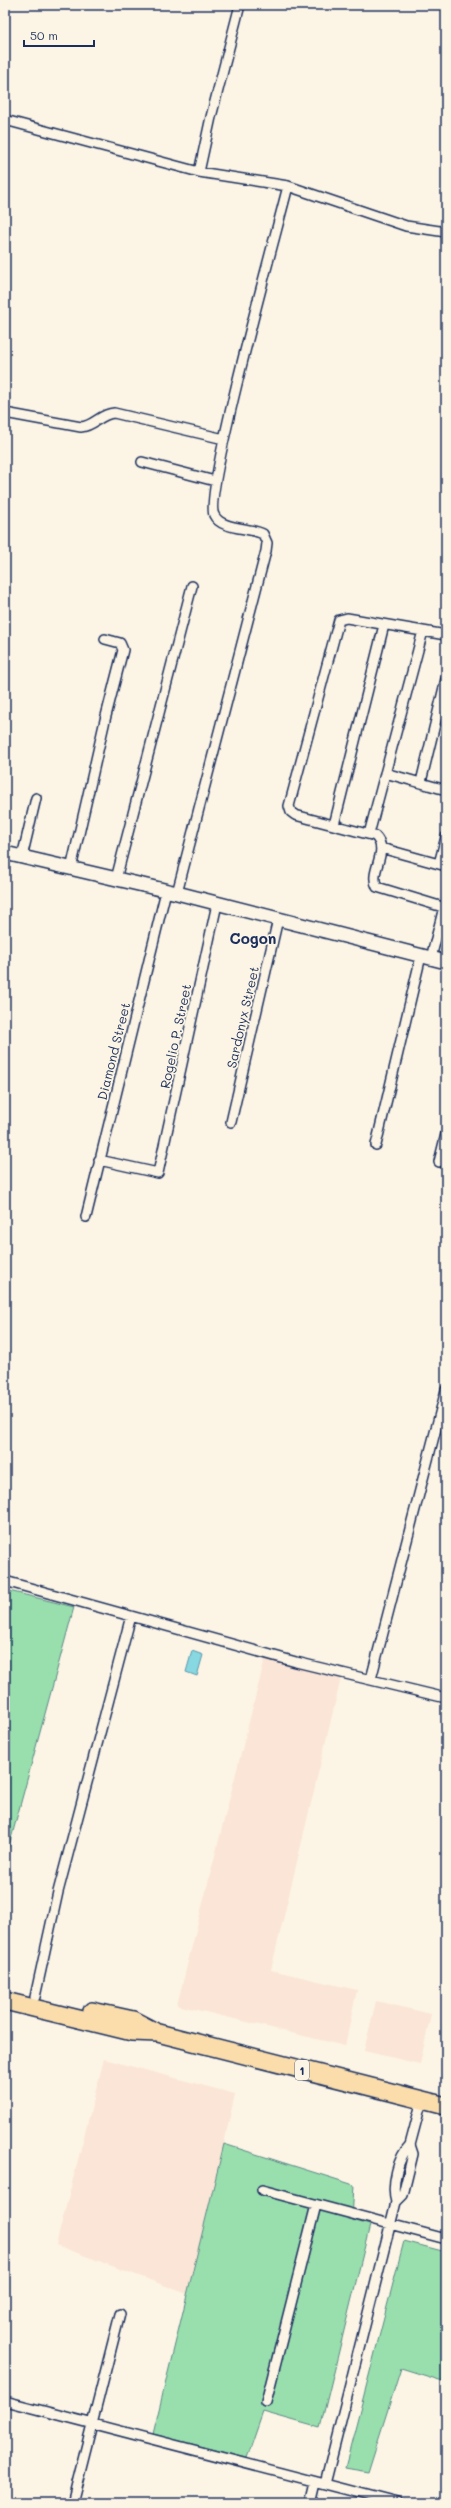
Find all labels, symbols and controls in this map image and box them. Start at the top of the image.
scale bar [24,22,94,48]
text: 50 m [30,27,58,43]
district label: Cogon [230,928,276,948]
street label: Sardonyx Street [222,964,262,1070]
street label: Rogelio P. Street [156,982,194,1090]
street label: Diamond Street [93,1000,133,1102]
road number: 1 [295,2060,309,2080]

